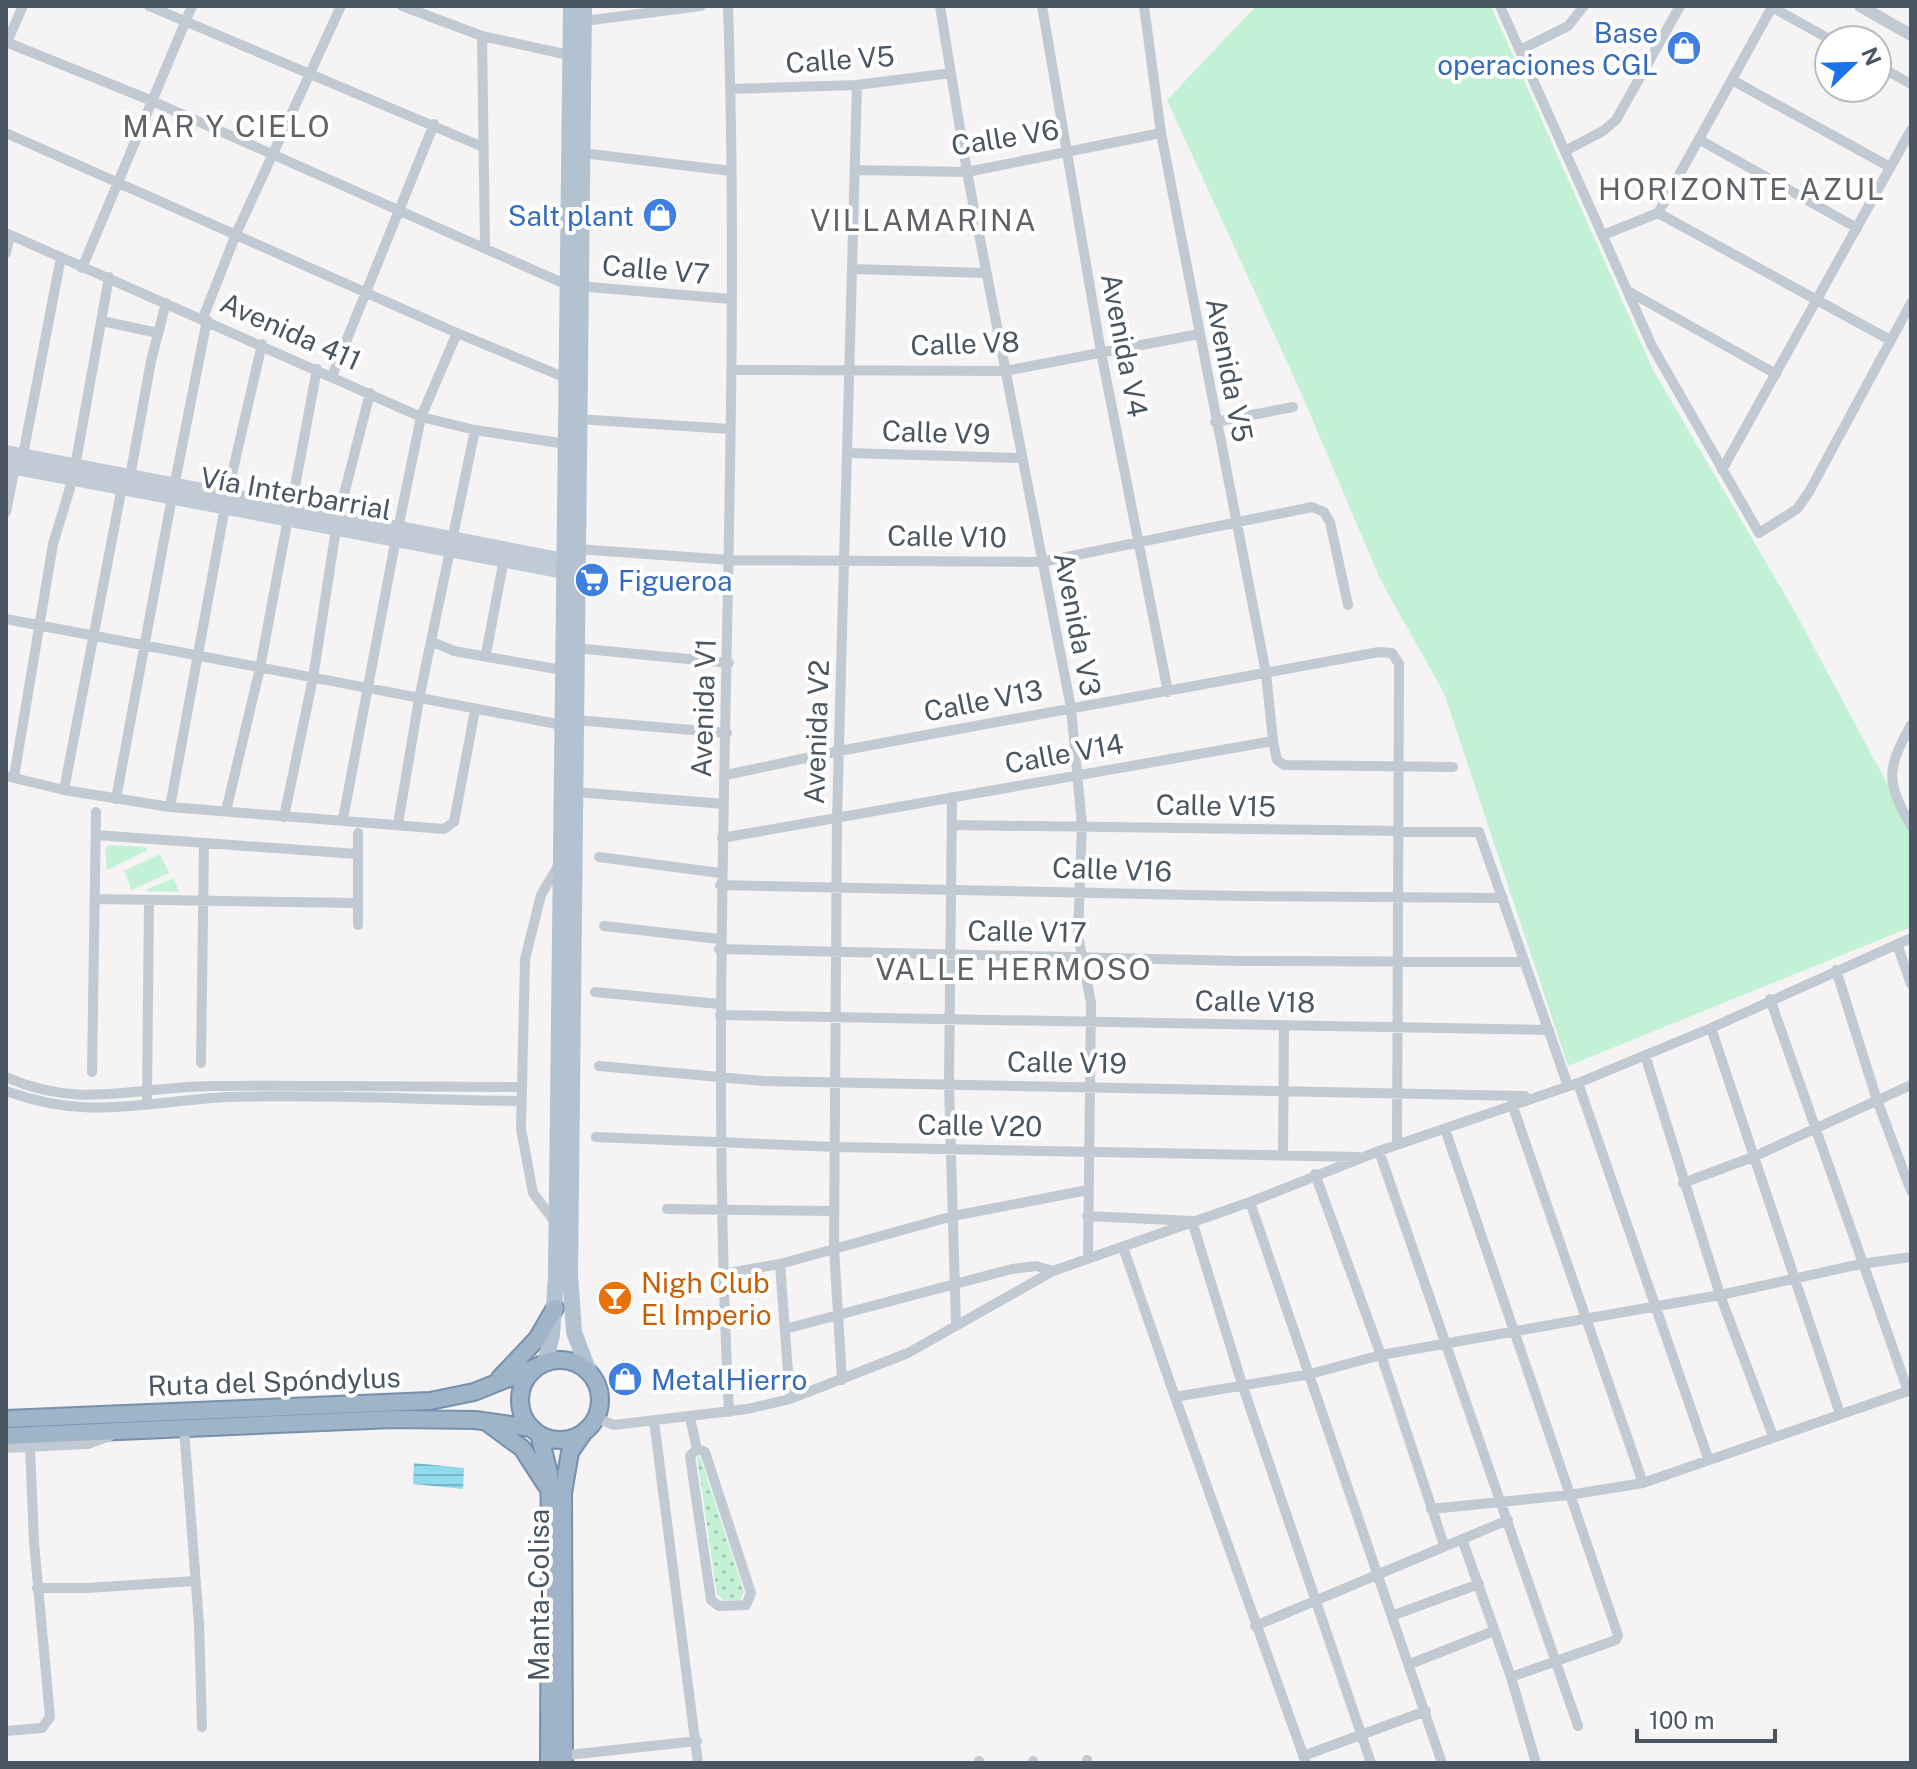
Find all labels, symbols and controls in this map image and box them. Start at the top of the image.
place label: Base operaciones CGL [1437,16,1658,81]
north arrow [1813,24,1893,104]
shop icon: Base operaciones CGL [1665,29,1703,67]
street label: Calle V5 [784,39,896,79]
text: N [1856,43,1887,69]
district label: MAR Y CIELO [122,108,332,144]
street label: Calle V6 [949,112,1061,162]
district label: HORIZONTE AZUL [1598,171,1886,207]
shop icon: Salt plant [641,196,679,234]
place label: Salt plant [508,199,634,232]
district label: VILLAMARINA [810,202,1038,238]
street label: Calle V7 [601,248,711,290]
street label: Avenida V4 [1095,270,1155,420]
street label: Avenida 411 [216,285,366,377]
street label: Avenida V5 [1200,295,1260,445]
street label: Calle V8 [910,325,1020,361]
street label: Calle V9 [881,414,991,450]
street label: Vía Interbarrial [198,460,394,526]
street label: Calle V10 [887,518,1007,554]
street label: Avenida V3 [1048,549,1108,699]
supermarket icon: Figueroa [573,561,611,599]
place label: Figueroa [618,564,733,597]
street label: Avenida V1 [684,638,722,778]
street label: Avenida V2 [797,659,835,805]
street label: Calle V13 [921,672,1045,728]
street label: Calle V14 [1002,726,1126,780]
street label: Calle V15 [1156,787,1276,823]
street label: Calle V16 [1052,850,1172,888]
street label: Calle V17 [967,913,1087,949]
district label: VALLE HERMOSO [876,951,1152,987]
street label: Calle V18 [1194,983,1316,1019]
street label: Calle V19 [1007,1044,1127,1080]
street label: Calle V20 [917,1107,1043,1143]
place label: Nigh Club El Imperio [641,1266,772,1331]
bar icon: Nigh Club El Imperio [596,1279,634,1317]
street label: Ruta del Spóndylus [147,1360,401,1402]
shop icon: MetalHierro [606,1360,644,1398]
place label: MetalHierro [651,1363,807,1396]
street label: Manta-Colisa [522,1509,555,1681]
scale bar [1637,1693,1775,1743]
text: 100 m [1649,1706,1715,1734]

